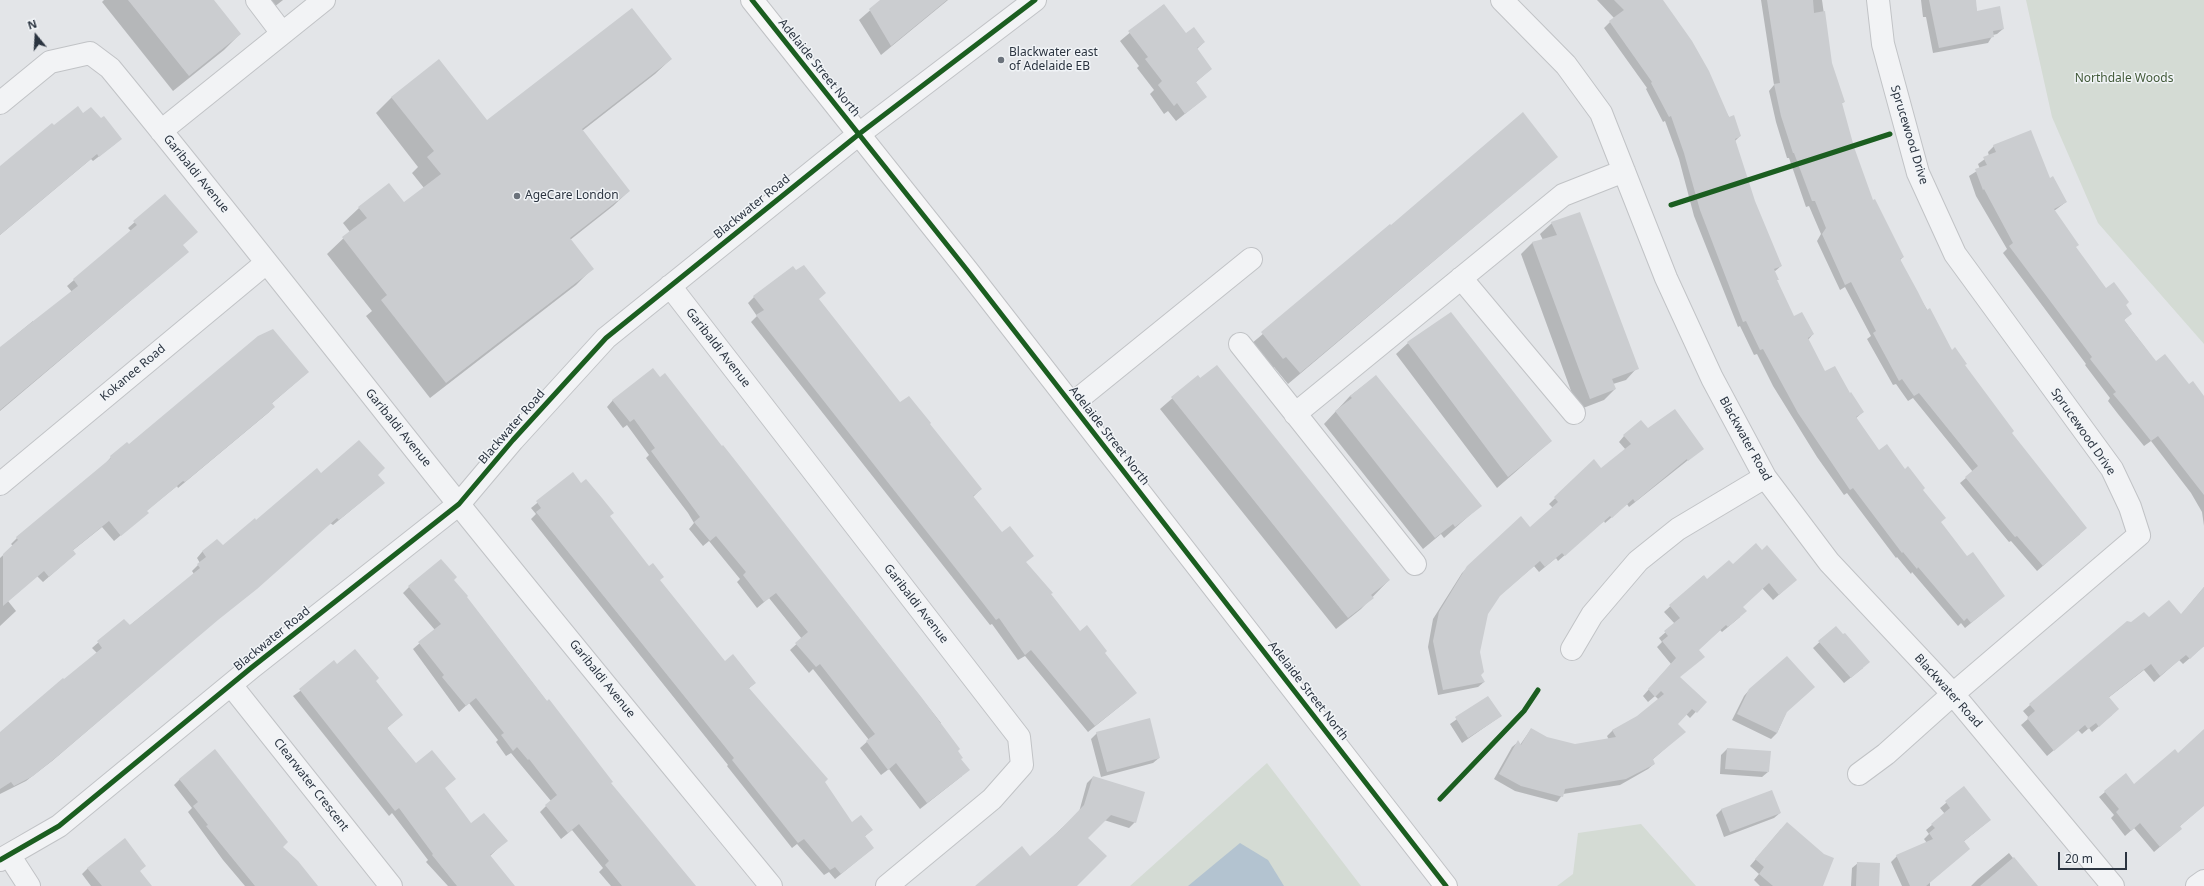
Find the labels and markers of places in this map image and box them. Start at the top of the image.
place label: Blackwater east of Adelaide EB [1009,46,1098,74]
marker: Blackwater east of Adelaide EB [996,55,1006,65]
place label: AgeCare London [525,189,619,203]
marker: AgeCare London [512,191,522,201]

